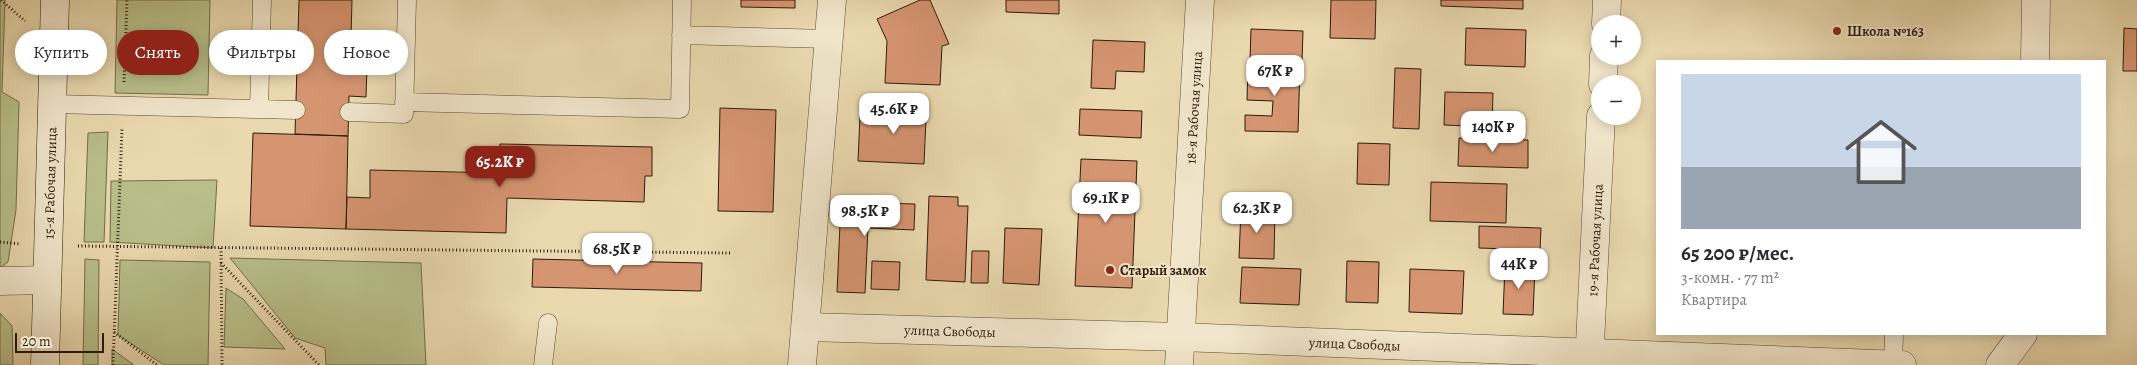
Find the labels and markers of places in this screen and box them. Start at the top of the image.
place label: Школа №163 [1847,22,1924,41]
marker: Школа №163 [1831,25,1843,37]
pin: 67K ₽ [1240,54,1310,97]
pin: 45.6K ₽ [848,92,940,135]
pin: 140K ₽ [1452,110,1534,153]
pin: 65.2K ₽ [454,146,546,188]
pin: 69.1K ₽ [1060,182,1152,224]
pin: 62.3K ₽ [1211,192,1303,234]
pin: 98.5K ₽ [819,194,911,237]
pin: 68.5K ₽ [571,232,663,275]
pin: 44K ₽ [1484,248,1554,290]
place label: Старый замок [1120,261,1207,280]
marker: Старый замок [1104,264,1116,276]

